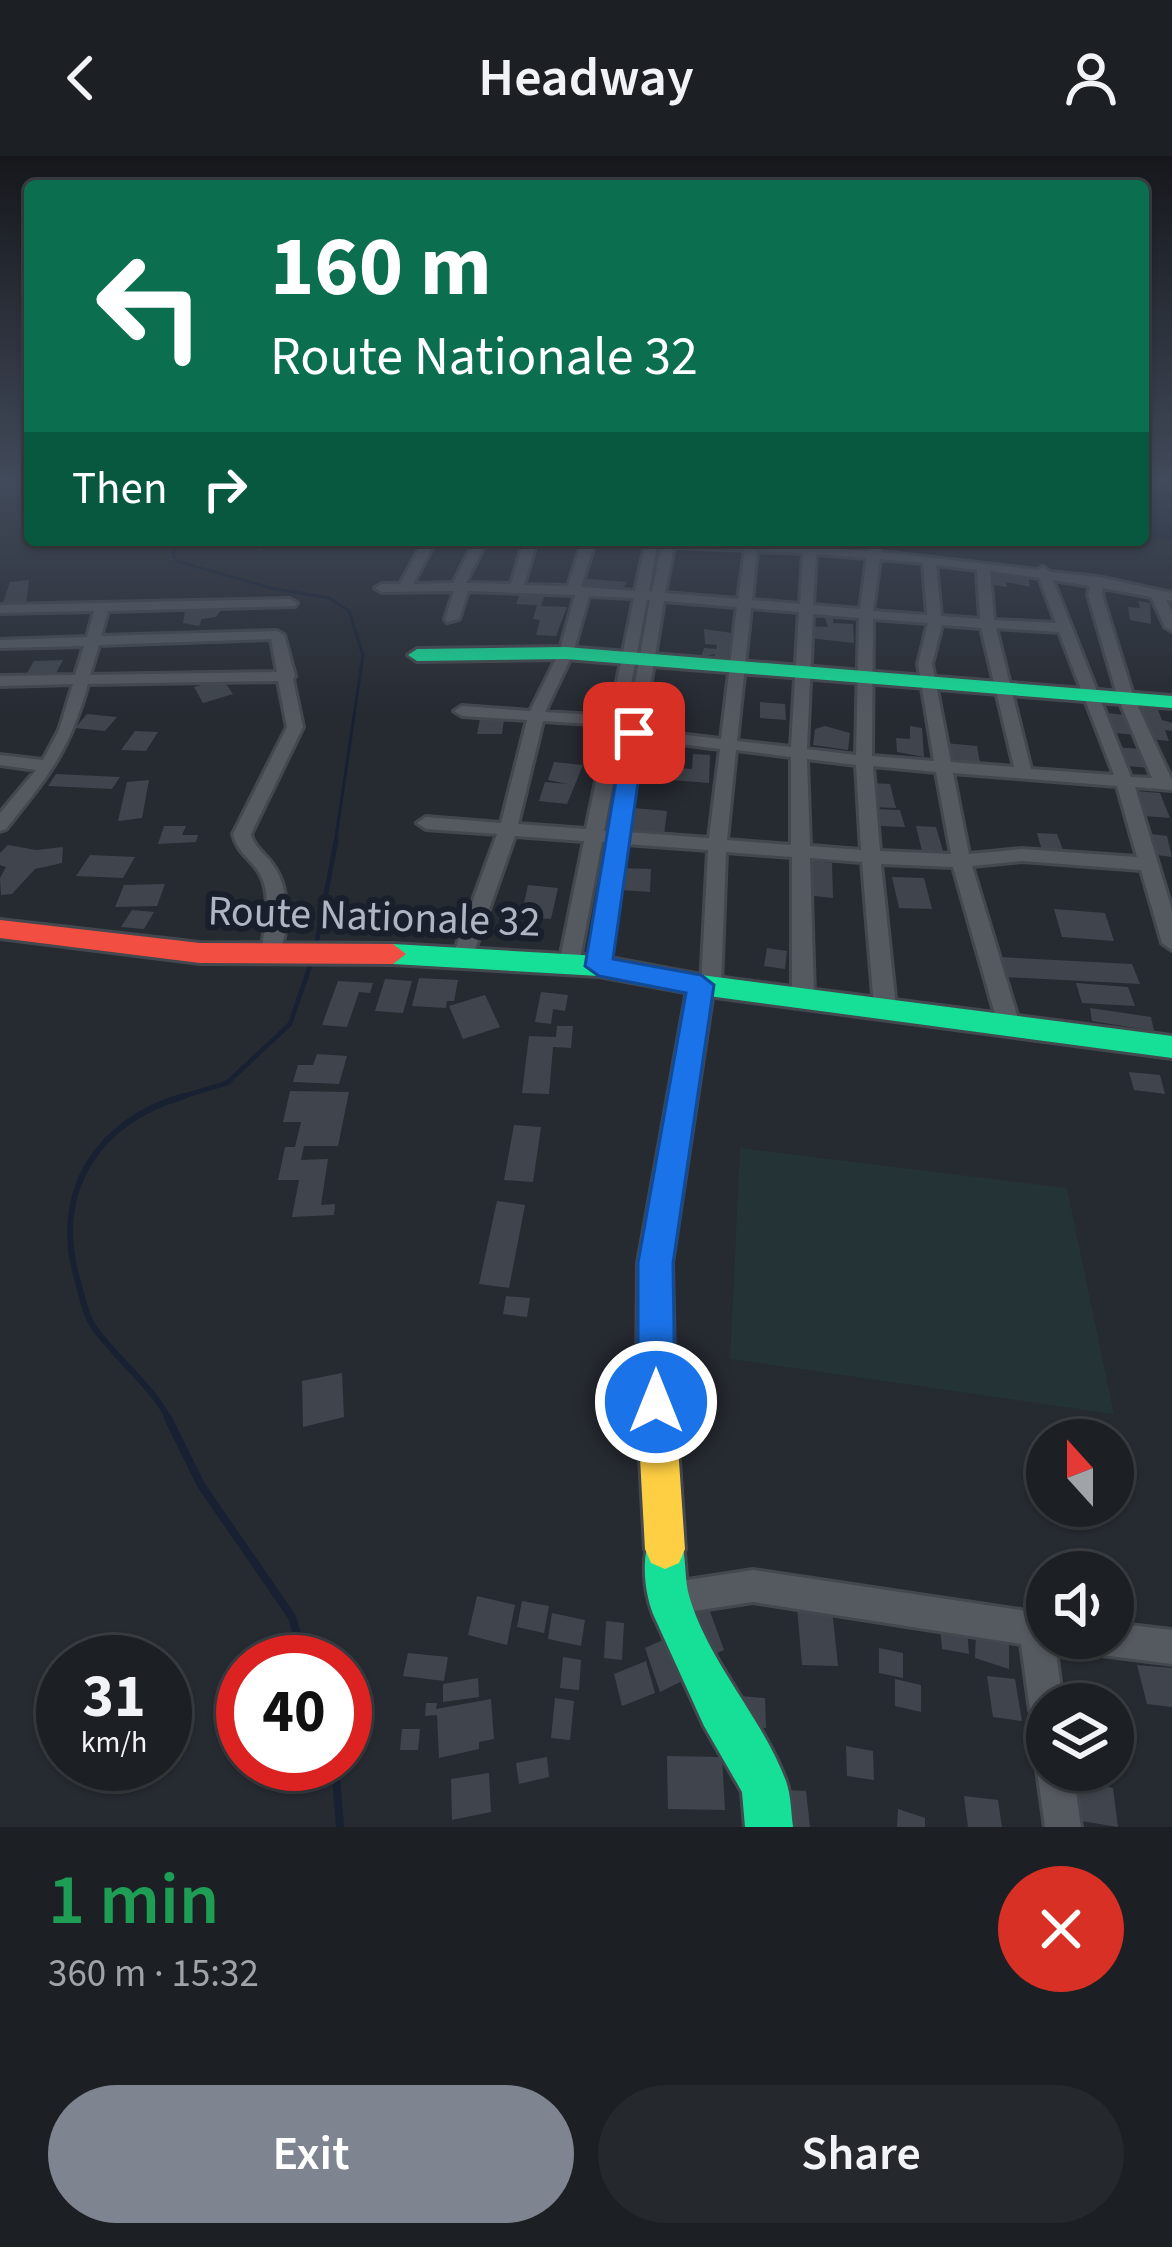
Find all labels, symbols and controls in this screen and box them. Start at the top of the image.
text: Headway [478,40,694,117]
icon: back [48,45,114,111]
icon: person [1058,45,1124,111]
text: 160 m [270,208,492,328]
icon: left [72,228,228,384]
text: Route Nationale 32 [270,319,698,396]
icon: right [192,456,258,522]
text: Then [72,457,168,521]
pin [583,682,685,784]
icon: arrive [601,700,667,766]
street label: Route Nationale 32 [207,881,541,953]
position arrow [593,1339,719,1465]
north arrow [1026,1419,1134,1527]
map controls [1026,1419,1134,1791]
button: sound [1026,1551,1134,1659]
speed limit sign: 40 [216,1635,372,1791]
text: 31 [82,1655,146,1740]
button: layers [1026,1683,1134,1791]
text: km/h [81,1721,147,1764]
text: 1 min [48,1849,219,1952]
button: close [998,1866,1124,1992]
text: 360 m · 15:32 [48,1946,259,2002]
button: Exit [48,2085,574,2223]
button: Share [598,2085,1124,2223]

